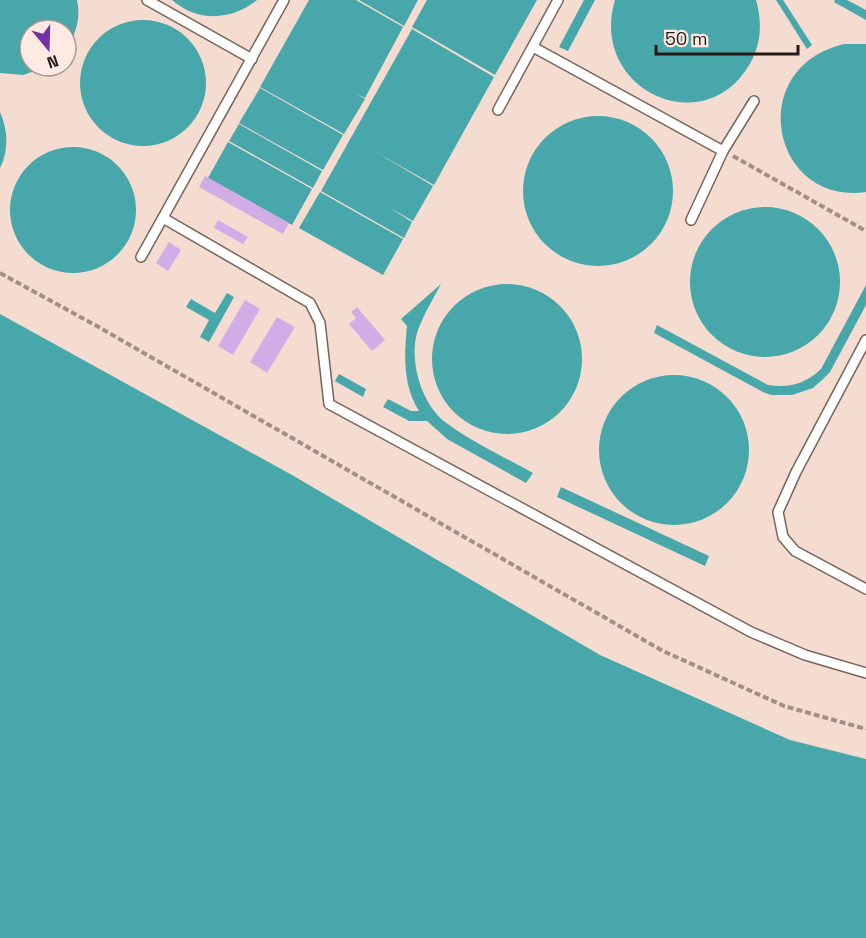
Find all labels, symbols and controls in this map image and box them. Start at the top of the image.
north arrow [18,18,78,78]
scale bar [656,18,798,56]
text: 50 m [665,27,707,50]
text: N [44,50,61,73]

